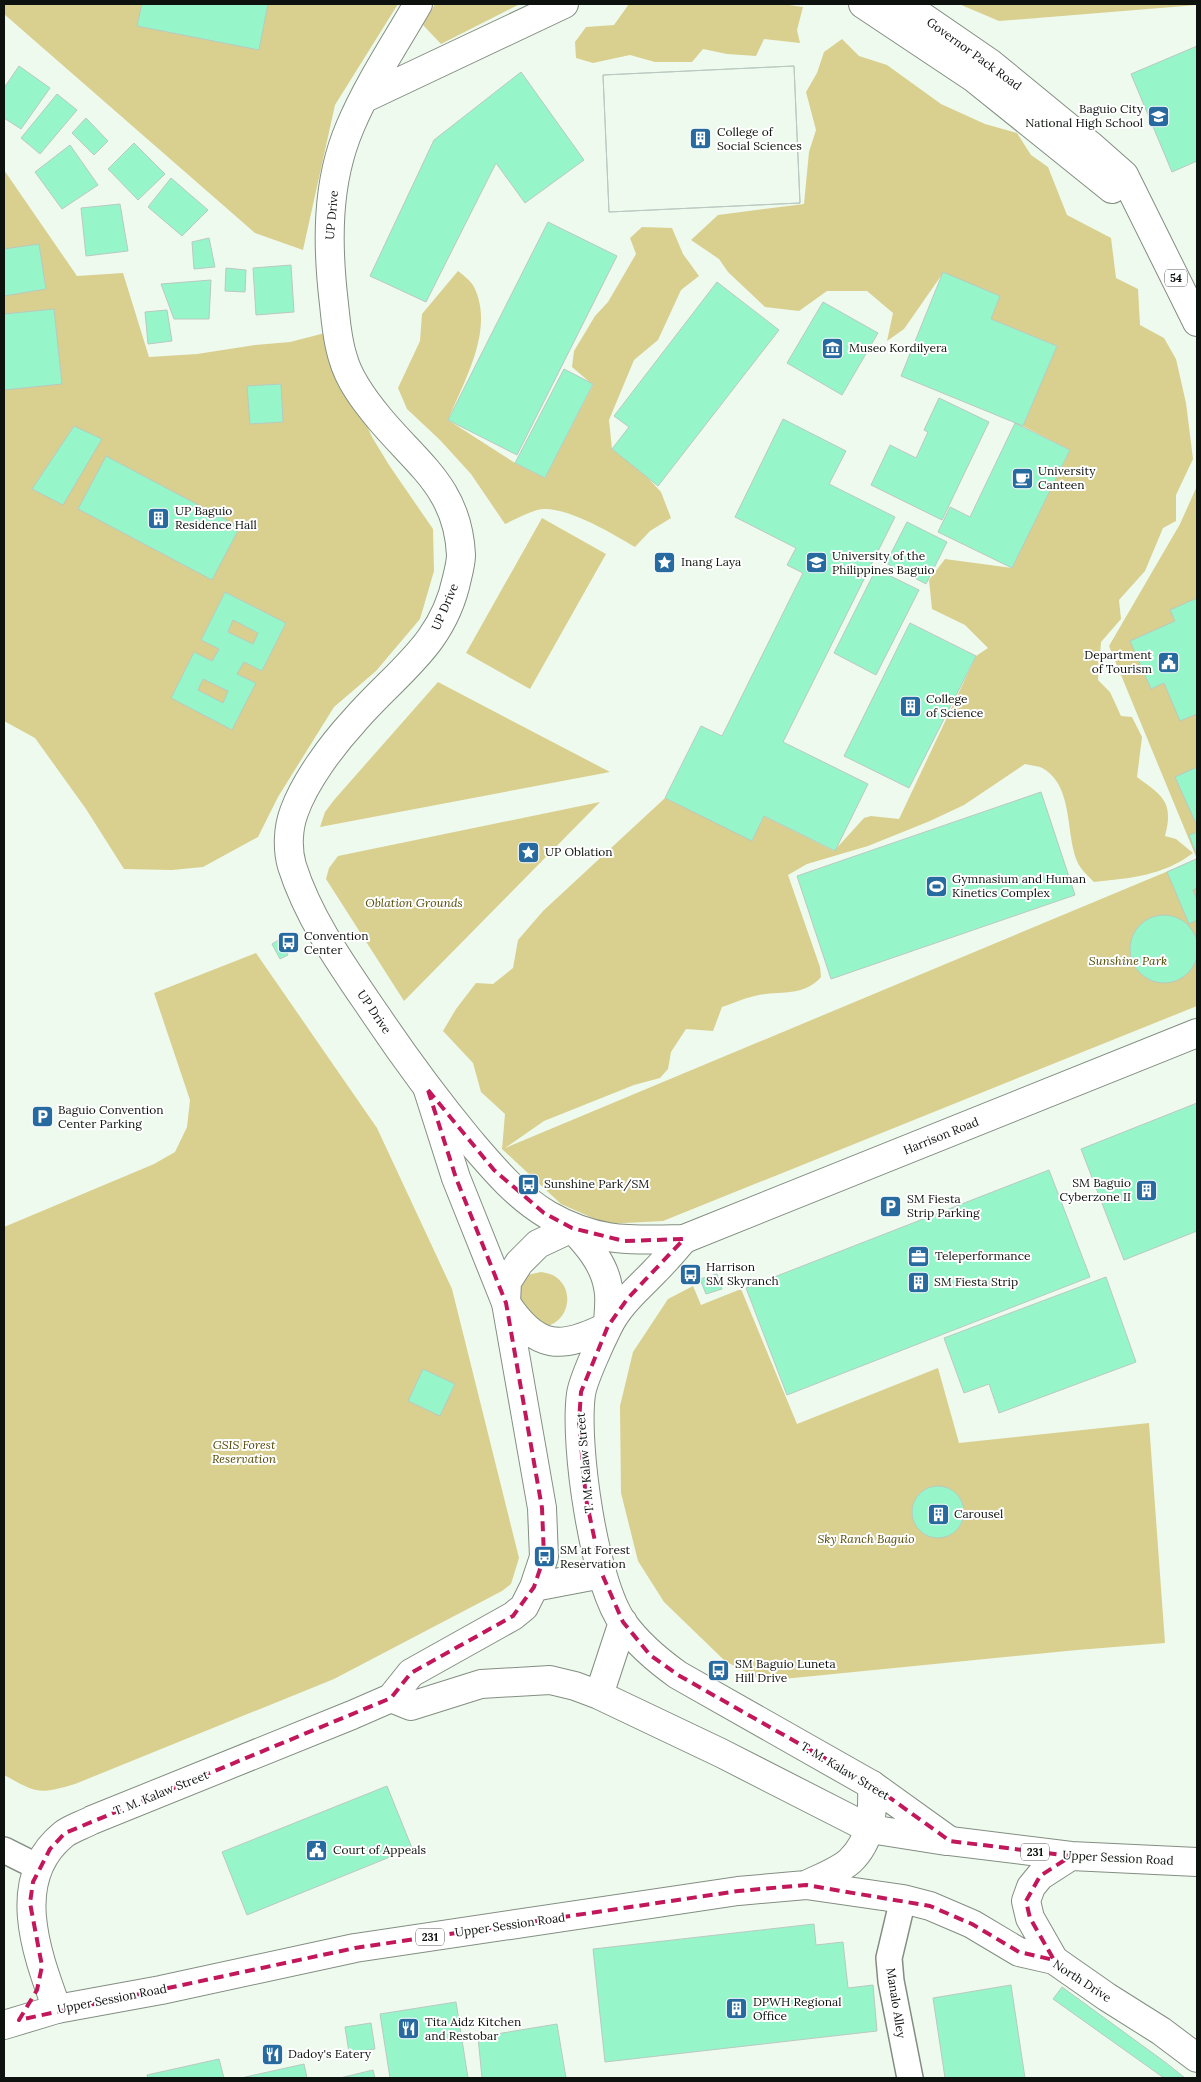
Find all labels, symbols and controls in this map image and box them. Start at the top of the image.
street label: Governor Pack Road [924,14,1025,93]
place label: Baguio City National High School [1025,101,1144,130]
school or university icon: Baguio City National High School [1147,104,1171,128]
place label: College of Social Sciences [717,124,802,153]
building icon: College of Social Sciences [689,127,713,151]
street label: UP Drive [322,189,341,240]
road number: 54 [1165,270,1187,286]
museum icon: Museo Kordilyera [821,336,845,360]
place label: Museo Kordilyera [849,340,947,355]
place label: University Canteen [1038,463,1096,492]
cafe icon: University Canteen [1010,466,1034,490]
place label: UP Baguio Residence Hall [175,503,257,532]
building icon: UP Baguio Residence Hall [147,506,171,530]
place label: University of the Philippines Baguio [832,548,934,577]
place icon: Inang Laya [653,550,677,574]
school or university icon: University of the Philippines Baguio [804,551,828,575]
place label: Inang Laya [681,554,741,569]
street label: UP Drive [428,581,461,633]
place label: Department of Tourism [1084,647,1152,676]
public building icon: Department of Tourism [1156,650,1180,674]
place label: College of Science [926,691,984,720]
building icon: College of Science [898,694,922,718]
place icon: UP Oblation [517,840,541,864]
place label: UP Oblation [545,844,613,859]
place label: Gymnasium and Human Kinetics Complex [952,871,1086,900]
sports icon: Gymnasium and Human Kinetics Complex [924,874,948,898]
park label: Oblation Grounds [365,895,463,910]
place label: Convention Center [304,928,369,957]
bus stop icon: Convention Center [276,931,300,955]
park label: Sunshine Park [1089,953,1167,968]
street label: UP Drive [354,987,395,1037]
place label: Baguio Convention Center Parking [58,1102,164,1131]
parking icon: Baguio Convention Center Parking [30,1105,54,1129]
street label: Harrison Road [901,1114,981,1157]
bus stop icon: Sunshine Park/SM [516,1172,540,1196]
place label: SM Baguio Cyberzone II [1060,1175,1131,1204]
place label: Sunshine Park/SM [544,1176,649,1192]
building icon: SM Baguio Cyberzone II [1135,1178,1159,1202]
place label: SM Fiesta Strip Parking [907,1191,980,1220]
parking icon: SM Fiesta Strip Parking [879,1194,903,1218]
office icon: Teleperformance [907,1244,931,1268]
place label: Teleperformance [935,1248,1031,1263]
place label: Harrison SM Skyranch [706,1259,779,1288]
bus stop icon: Harrison SM Skyranch [678,1262,702,1286]
building icon: SM Fiesta Strip [906,1270,930,1294]
place label: SM Fiesta Strip [934,1274,1018,1289]
street label: T. M. Kalaw Street [573,1412,596,1514]
park label: GSIS Forest Reservation [212,1437,277,1466]
building icon: Carousel [926,1502,950,1526]
place label: Carousel [954,1506,1003,1521]
park label: Sky Ranch Baguio [818,1531,915,1546]
place label: SM at Forest Reservation [560,1542,630,1571]
bus stop icon: SM at Forest Reservation [532,1545,556,1569]
place label: SM Baguio Luneta Hill Drive [735,1656,836,1685]
bus stop icon: SM Baguio Luneta Hill Drive [707,1659,731,1683]
street label: T. M. Kalaw Street [798,1738,893,1803]
street label: T. M. Kalaw Street [111,1767,211,1818]
public building icon: Court of Appeals [305,1838,329,1862]
place label: Court of Appeals [333,1842,427,1857]
road number: 231 [1021,1844,1049,1860]
street label: Upper Session Road [1062,1847,1174,1868]
street label: Upper Session Road [454,1909,566,1940]
road number: 231 [416,1928,444,1945]
street label: North Drive [1050,1956,1115,2005]
street label: Manalo Alley [884,1967,910,2040]
street label: Upper Session Road [56,1981,168,2016]
place label: DPWH Regional Office [753,1994,842,2023]
building icon: DPWH Regional Office [725,1997,749,2021]
place label: Tita Aidz Kitchen and Restobar [425,2014,521,2043]
restaurant icon: Tita Aidz Kitchen and Restobar [397,2017,421,2041]
restaurant icon: Dadoy's Eatery [260,2042,284,2066]
place label: Dadoy's Eatery [288,2046,372,2061]

